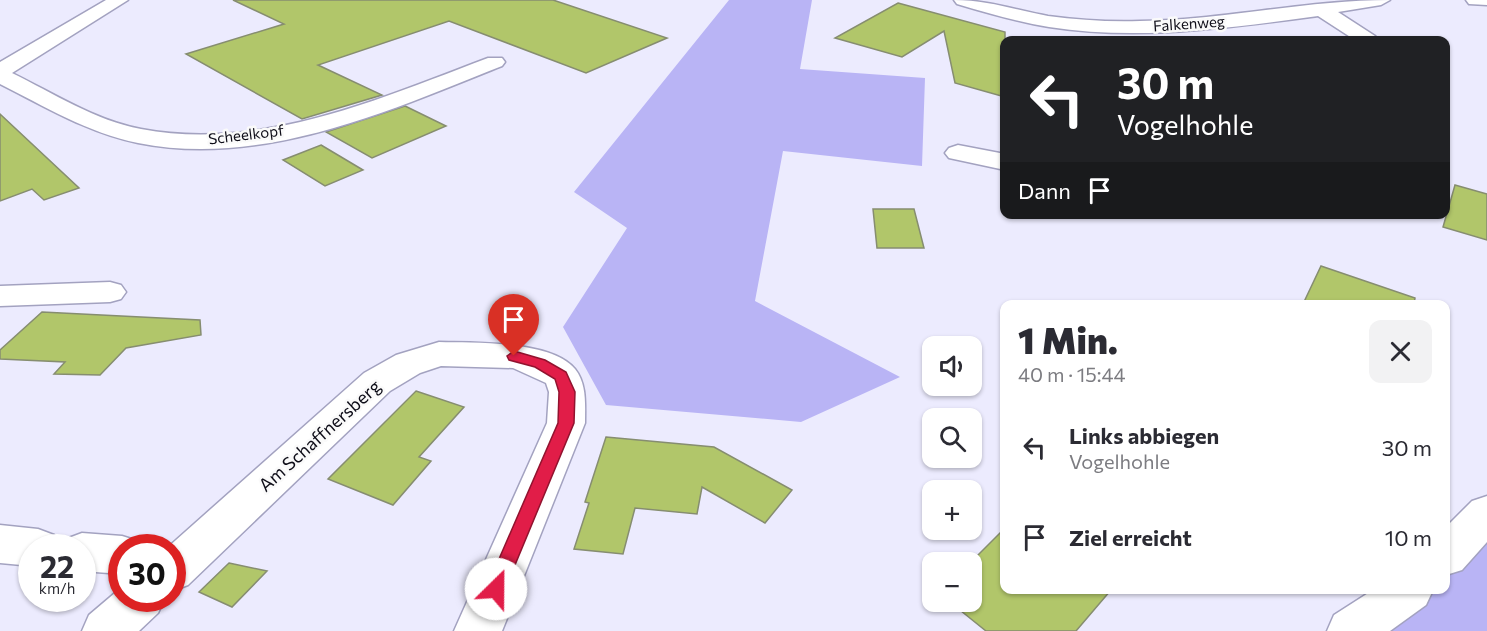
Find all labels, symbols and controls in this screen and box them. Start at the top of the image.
street label: Falkenweg [1152,12,1225,34]
text: 30 m [1117,56,1214,108]
icon: left [1018,60,1096,138]
text: Vogelhohle [1117,108,1253,141]
street label: Scheelkopf [207,120,285,148]
icon: arrive [1083,174,1116,207]
text: Dann [1018,177,1071,204]
pin [488,294,539,356]
icon: arrive [497,303,530,336]
text: 1 Min. [1018,317,1118,361]
button: close [1369,320,1432,383]
map controls [922,336,982,612]
button: sound [922,336,982,396]
text: 40 m · 15:44 [1018,362,1125,386]
street label: Am Schaffnersberg [254,375,385,496]
button: search [922,408,982,468]
text: Links abbiegen [1069,422,1219,449]
icon: left [1018,431,1051,464]
text: 30 m [1382,434,1432,461]
text: Vogelhohle [1069,449,1170,473]
button: + [922,480,982,540]
icon: arrive [1018,521,1051,554]
text: Ziel erreicht [1069,524,1192,551]
text: 10 m [1385,524,1432,551]
speed limit sign: 30 [108,534,186,612]
text: 22 [40,547,74,584]
button: − [922,552,982,612]
position arrow [464,557,528,621]
text: km/h [39,579,75,597]

